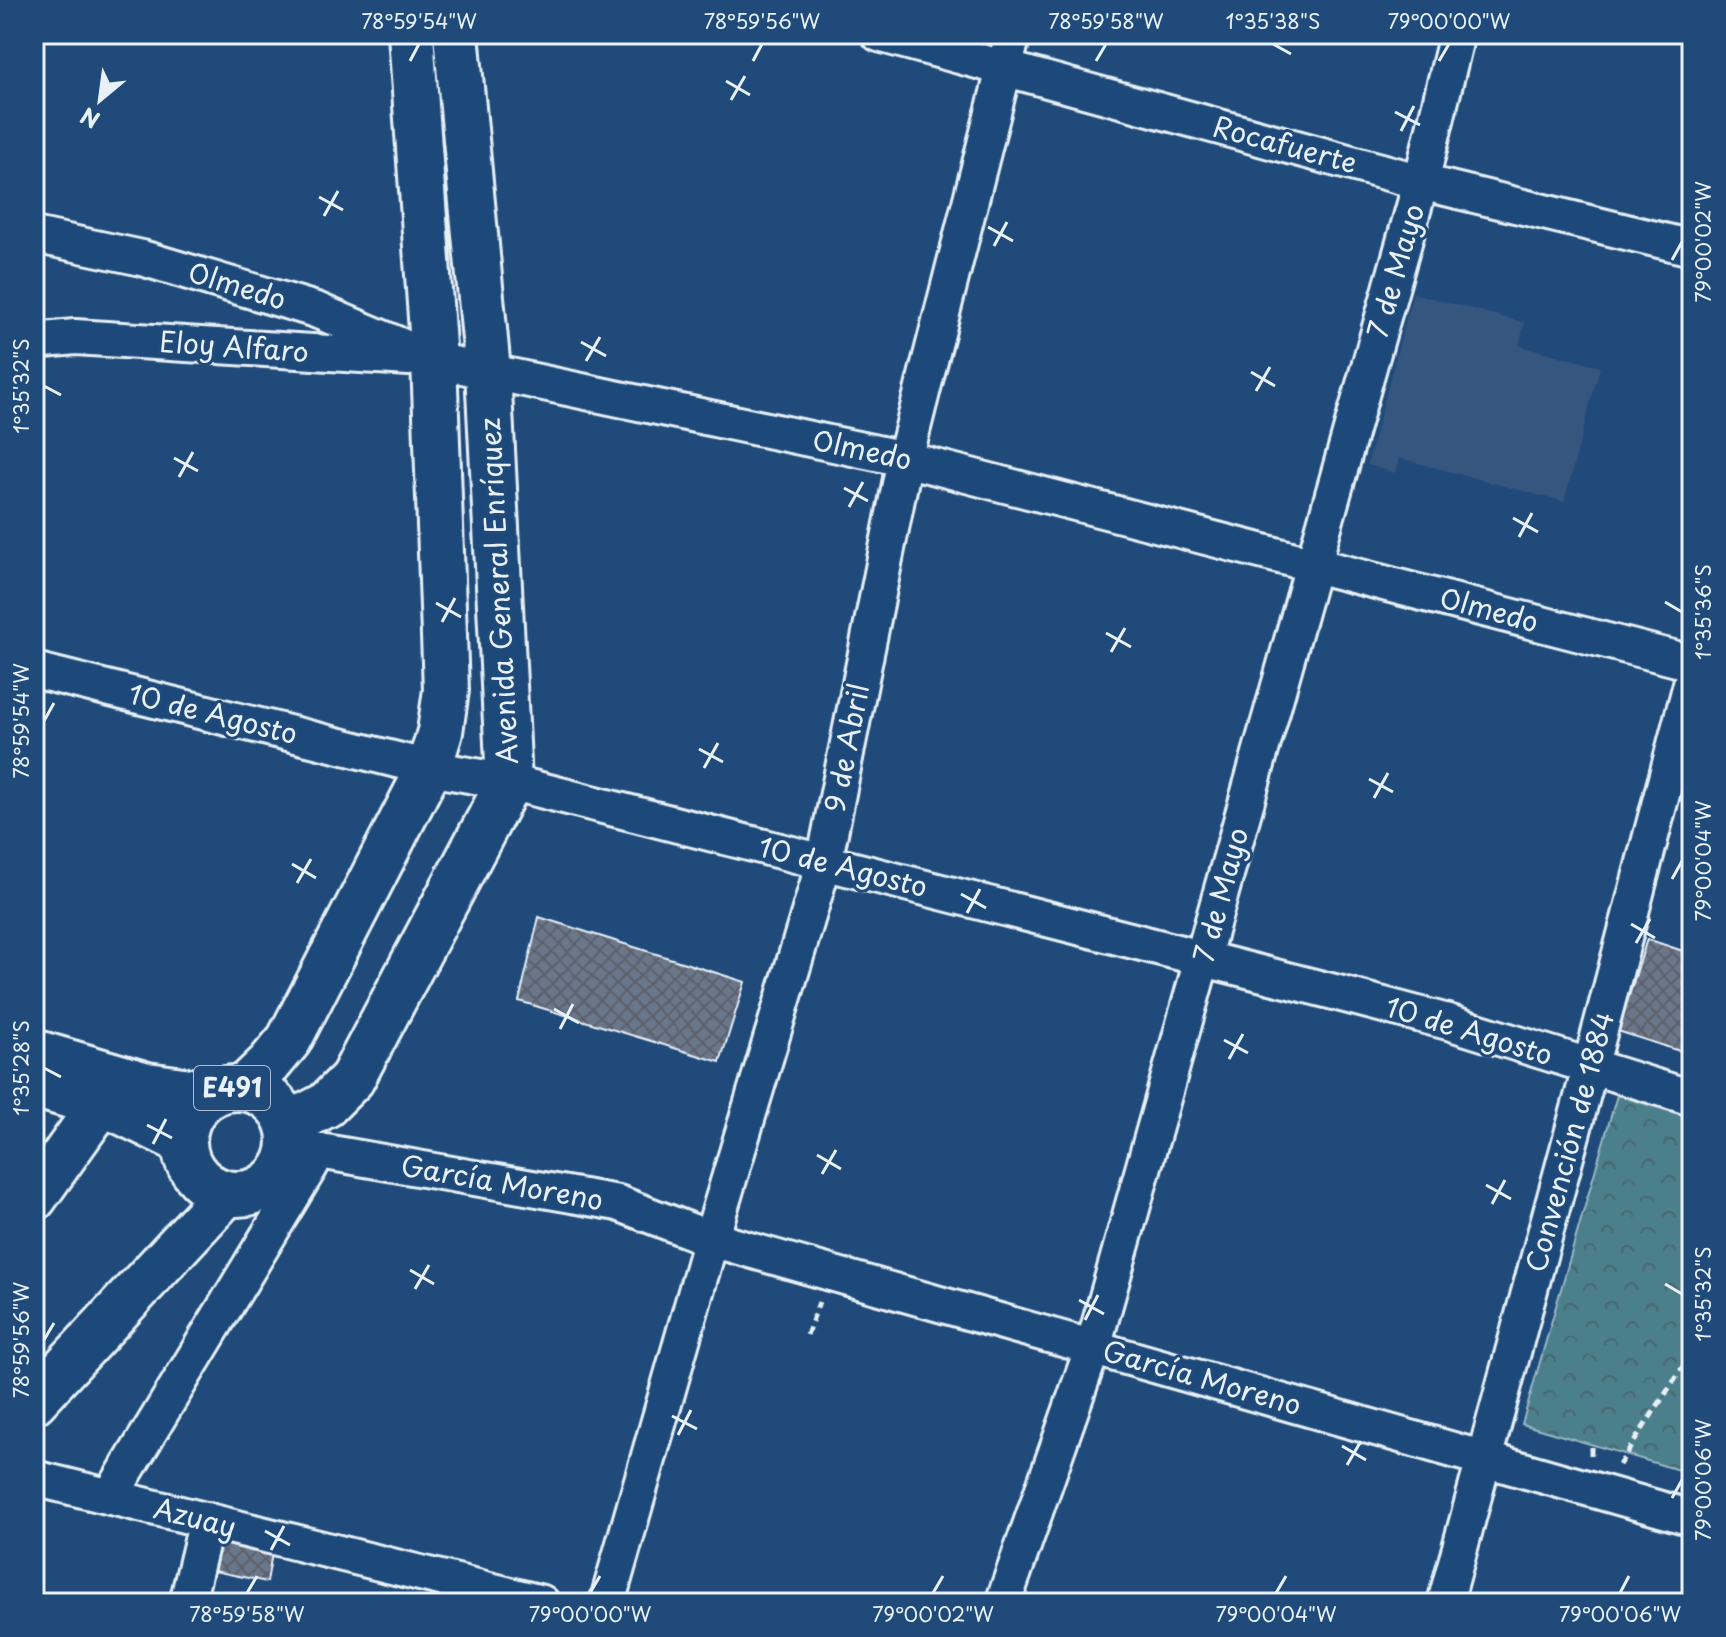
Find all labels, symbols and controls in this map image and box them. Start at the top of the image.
text: 78°59'54"W [361,6,477,36]
text: 78°59'56"W [704,6,821,36]
text: 78°59'58"W [1048,6,1164,36]
text: 1°35'38"S [1226,6,1320,36]
text: 79°00'00"W [1388,6,1511,36]
north arrow [60,60,140,140]
text: N [74,100,105,137]
street label: Rocafuerte [1208,104,1362,183]
text: 79°00'02"W [1688,181,1718,303]
street label: 7 de Mayo [1355,198,1434,343]
street label: Olmedo [183,249,292,320]
street label: Eloy Alfaro [158,319,310,372]
text: 1°35'32"S [6,338,36,434]
street label: Avenida General Enríquez [467,417,528,765]
street label: Olmedo [809,417,916,480]
text: 1°35'36"S [1688,564,1718,660]
street label: Olmedo [1435,575,1544,642]
text: 78°59'54"W [6,663,36,779]
street label: 10 de Agosto [124,671,302,754]
street label: 9 de Abril [812,680,879,816]
text: 79°00'04"W [1688,800,1718,922]
street label: 7 de Mayo [1181,822,1258,967]
street label: 10 de Agosto [754,824,932,907]
street label: 10 de Agosto [1381,984,1558,1075]
street label: Convención de 1884 [1513,1006,1624,1277]
text: 1°35'28"S [6,1020,36,1116]
road number: E491 [194,1066,270,1110]
street label: García Moreno [398,1143,607,1220]
text: 1°35'32"S [1688,1246,1718,1342]
text: 78°59'56"W [6,1281,36,1398]
street label: García Moreno [1098,1328,1307,1425]
text: 79°00'06"W [1688,1419,1718,1541]
street label: Azuay [150,1486,241,1548]
text: 78°59'58"W [189,1599,305,1629]
text: 79°00'00"W [529,1599,652,1629]
text: 79°00'02"W [872,1599,994,1629]
text: 79°00'04"W [1215,1599,1337,1629]
text: 79°00'06"W [1559,1599,1681,1629]

